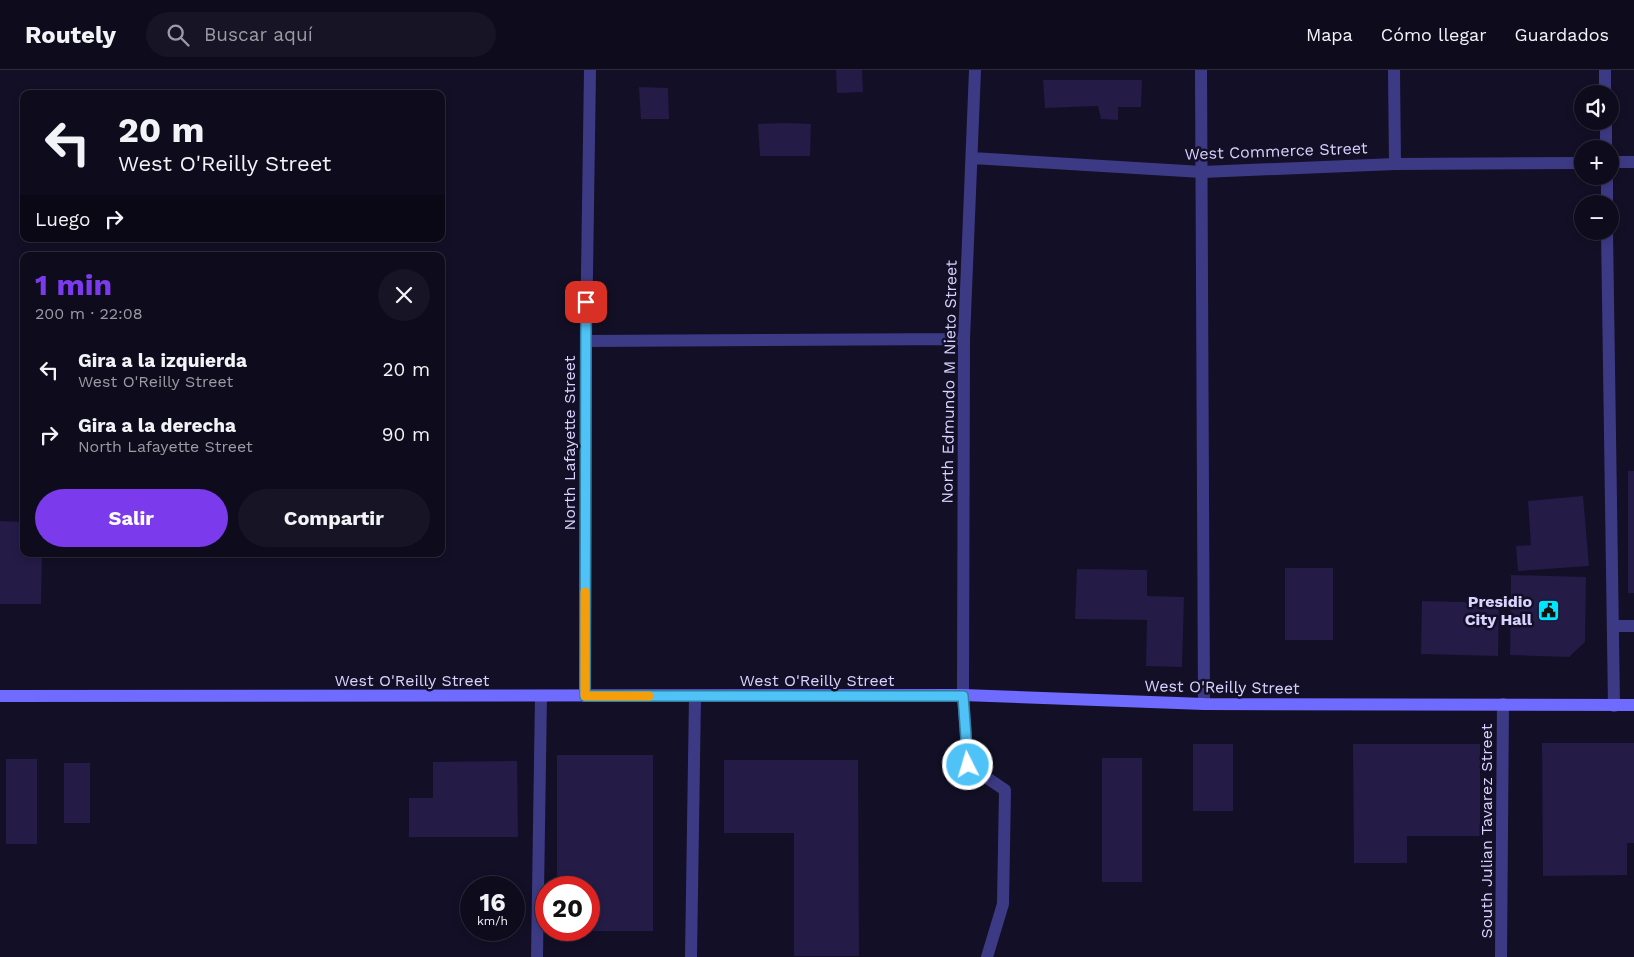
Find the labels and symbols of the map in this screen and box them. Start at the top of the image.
street label: West Commerce Street [1184,138,1368,164]
street label: North Edmundo M Nieto Street [937,260,961,504]
pin [565,281,607,323]
street label: North Lafayette Street [560,355,579,530]
place label: Presidio City Hall [1465,592,1533,629]
public building icon: Presidio City Hall [1536,598,1560,622]
street label: West O'Reilly Street [334,671,490,690]
street label: West O'Reilly Street [739,671,895,690]
street label: West O'Reilly Street [1144,676,1300,698]
street label: South Julian Tavarez Street [1477,723,1496,939]
position arrow [941,738,993,790]
speed limit sign: 20 [535,876,600,941]

